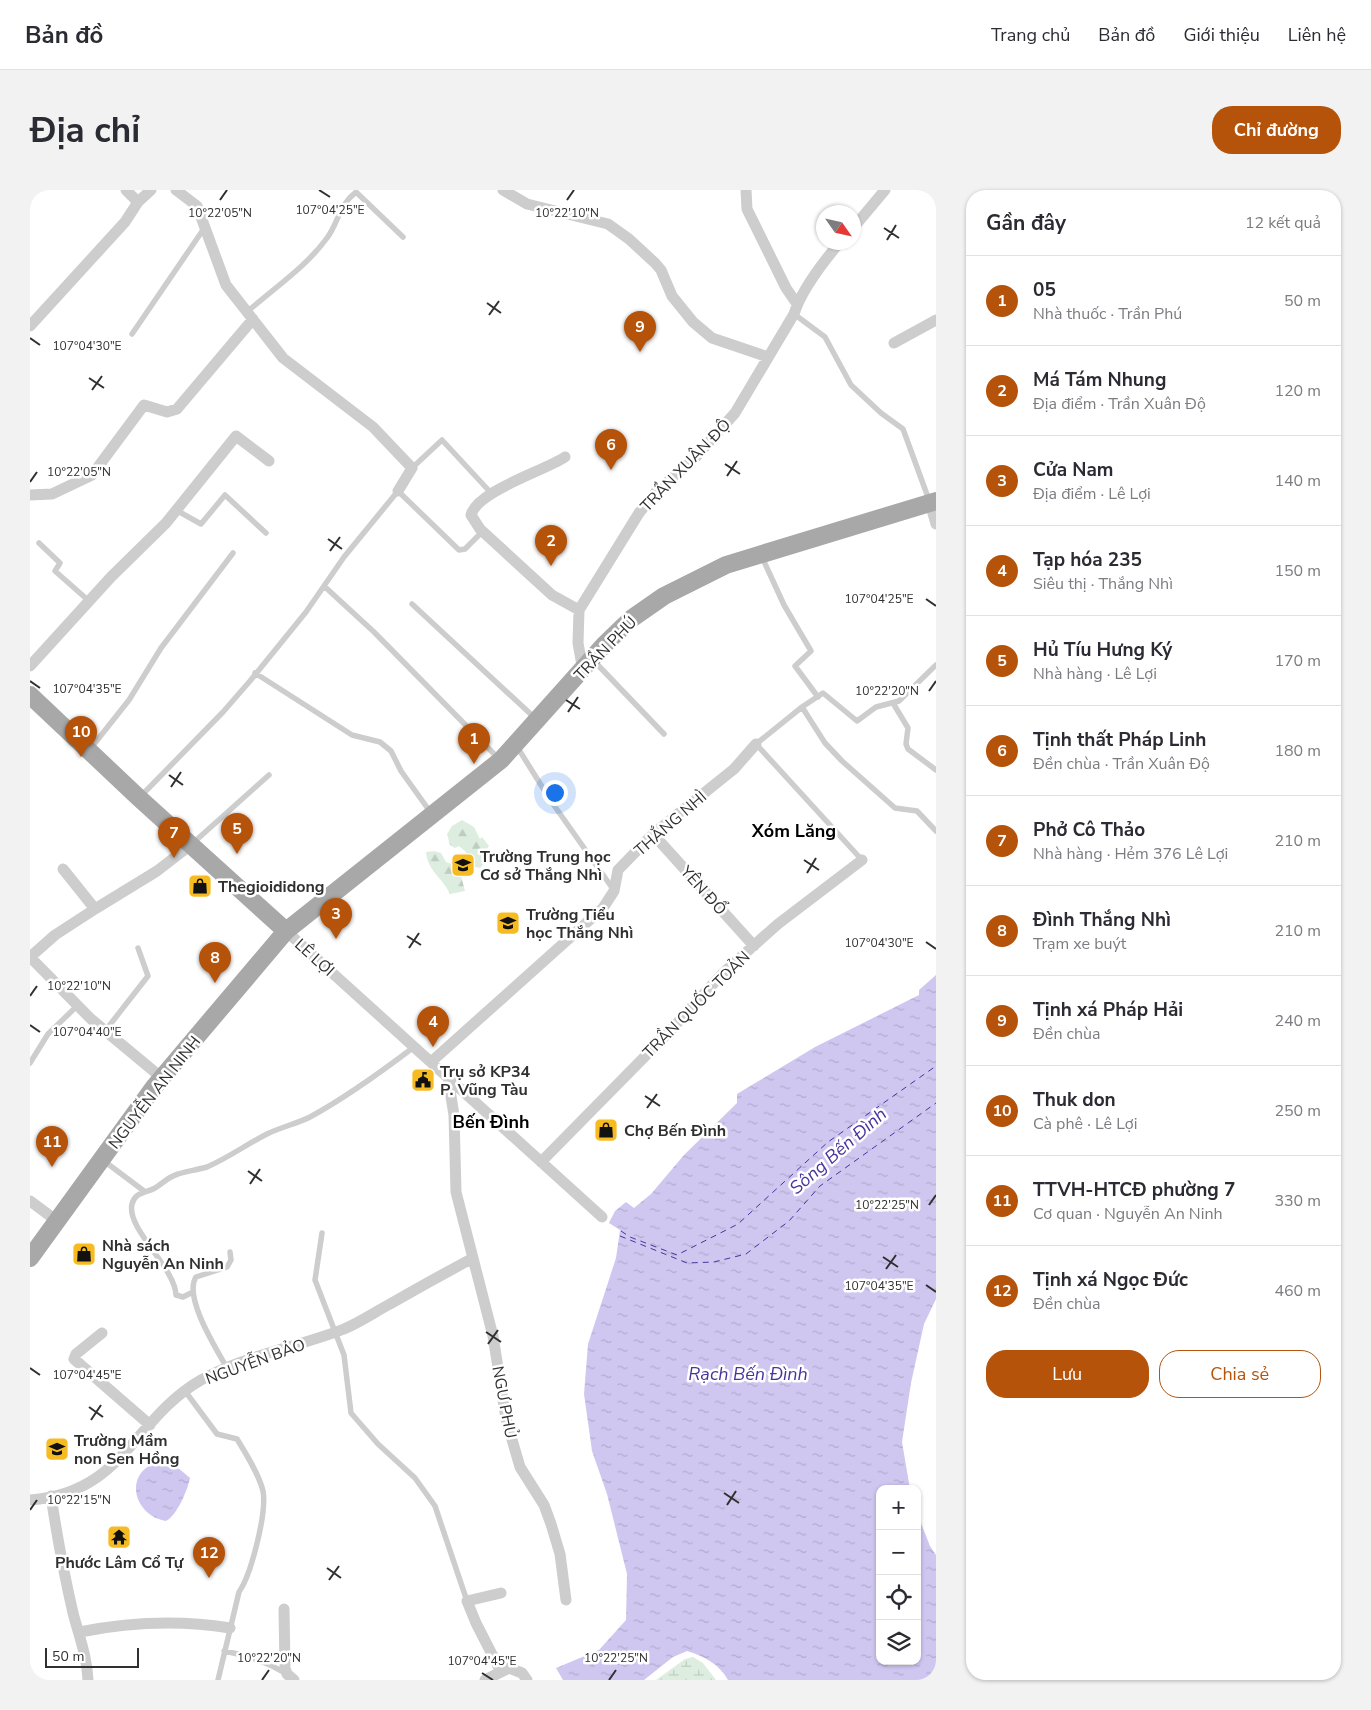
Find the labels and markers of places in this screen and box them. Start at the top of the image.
pin: 9 [624,311,656,352]
pin: 6 [595,429,627,470]
pin: 2 [535,525,567,566]
pin: 10 [65,716,97,757]
pin: 1 [458,723,490,764]
pin: 5 [221,813,253,854]
pin: 7 [158,817,190,858]
place label: Trường Trung học Cơ sở Thắng Nhì [480,846,611,886]
school or university icon: Trường Trung học Cơ sở Thắng Nhì [450,852,476,878]
shop icon: Thegioididong [187,873,213,899]
place label: Thegioididong [218,876,325,898]
pin: 3 [320,898,352,939]
place label: Trường Tiểu học Thắng Nhì [526,904,633,944]
school or university icon: Trường Tiểu học Thắng Nhì [495,910,521,936]
pin: 8 [199,942,231,983]
pin: 4 [417,1006,449,1047]
place label: Trụ sở KP34 P. Vũng Tàu [440,1061,531,1101]
public building icon: Trụ sở KP34 P. Vũng Tàu [410,1067,436,1093]
shop icon: Chợ Bến Đình [593,1117,619,1143]
place label: Chợ Bến Đình [624,1120,726,1142]
pin: 11 [36,1126,68,1167]
place label: Nhà sách Nguyễn An Ninh [102,1235,224,1275]
shop icon: Nhà sách Nguyễn An Ninh [71,1241,97,1267]
place label: Trường Mầm non Sen Hồng [74,1430,179,1470]
school or university icon: Trường Mầm non Sen Hồng [44,1436,70,1462]
temple icon: Phước Lâm Cổ Tự [106,1524,132,1550]
pin: 12 [193,1537,225,1578]
place label: Phước Lâm Cổ Tự [55,1552,185,1574]

